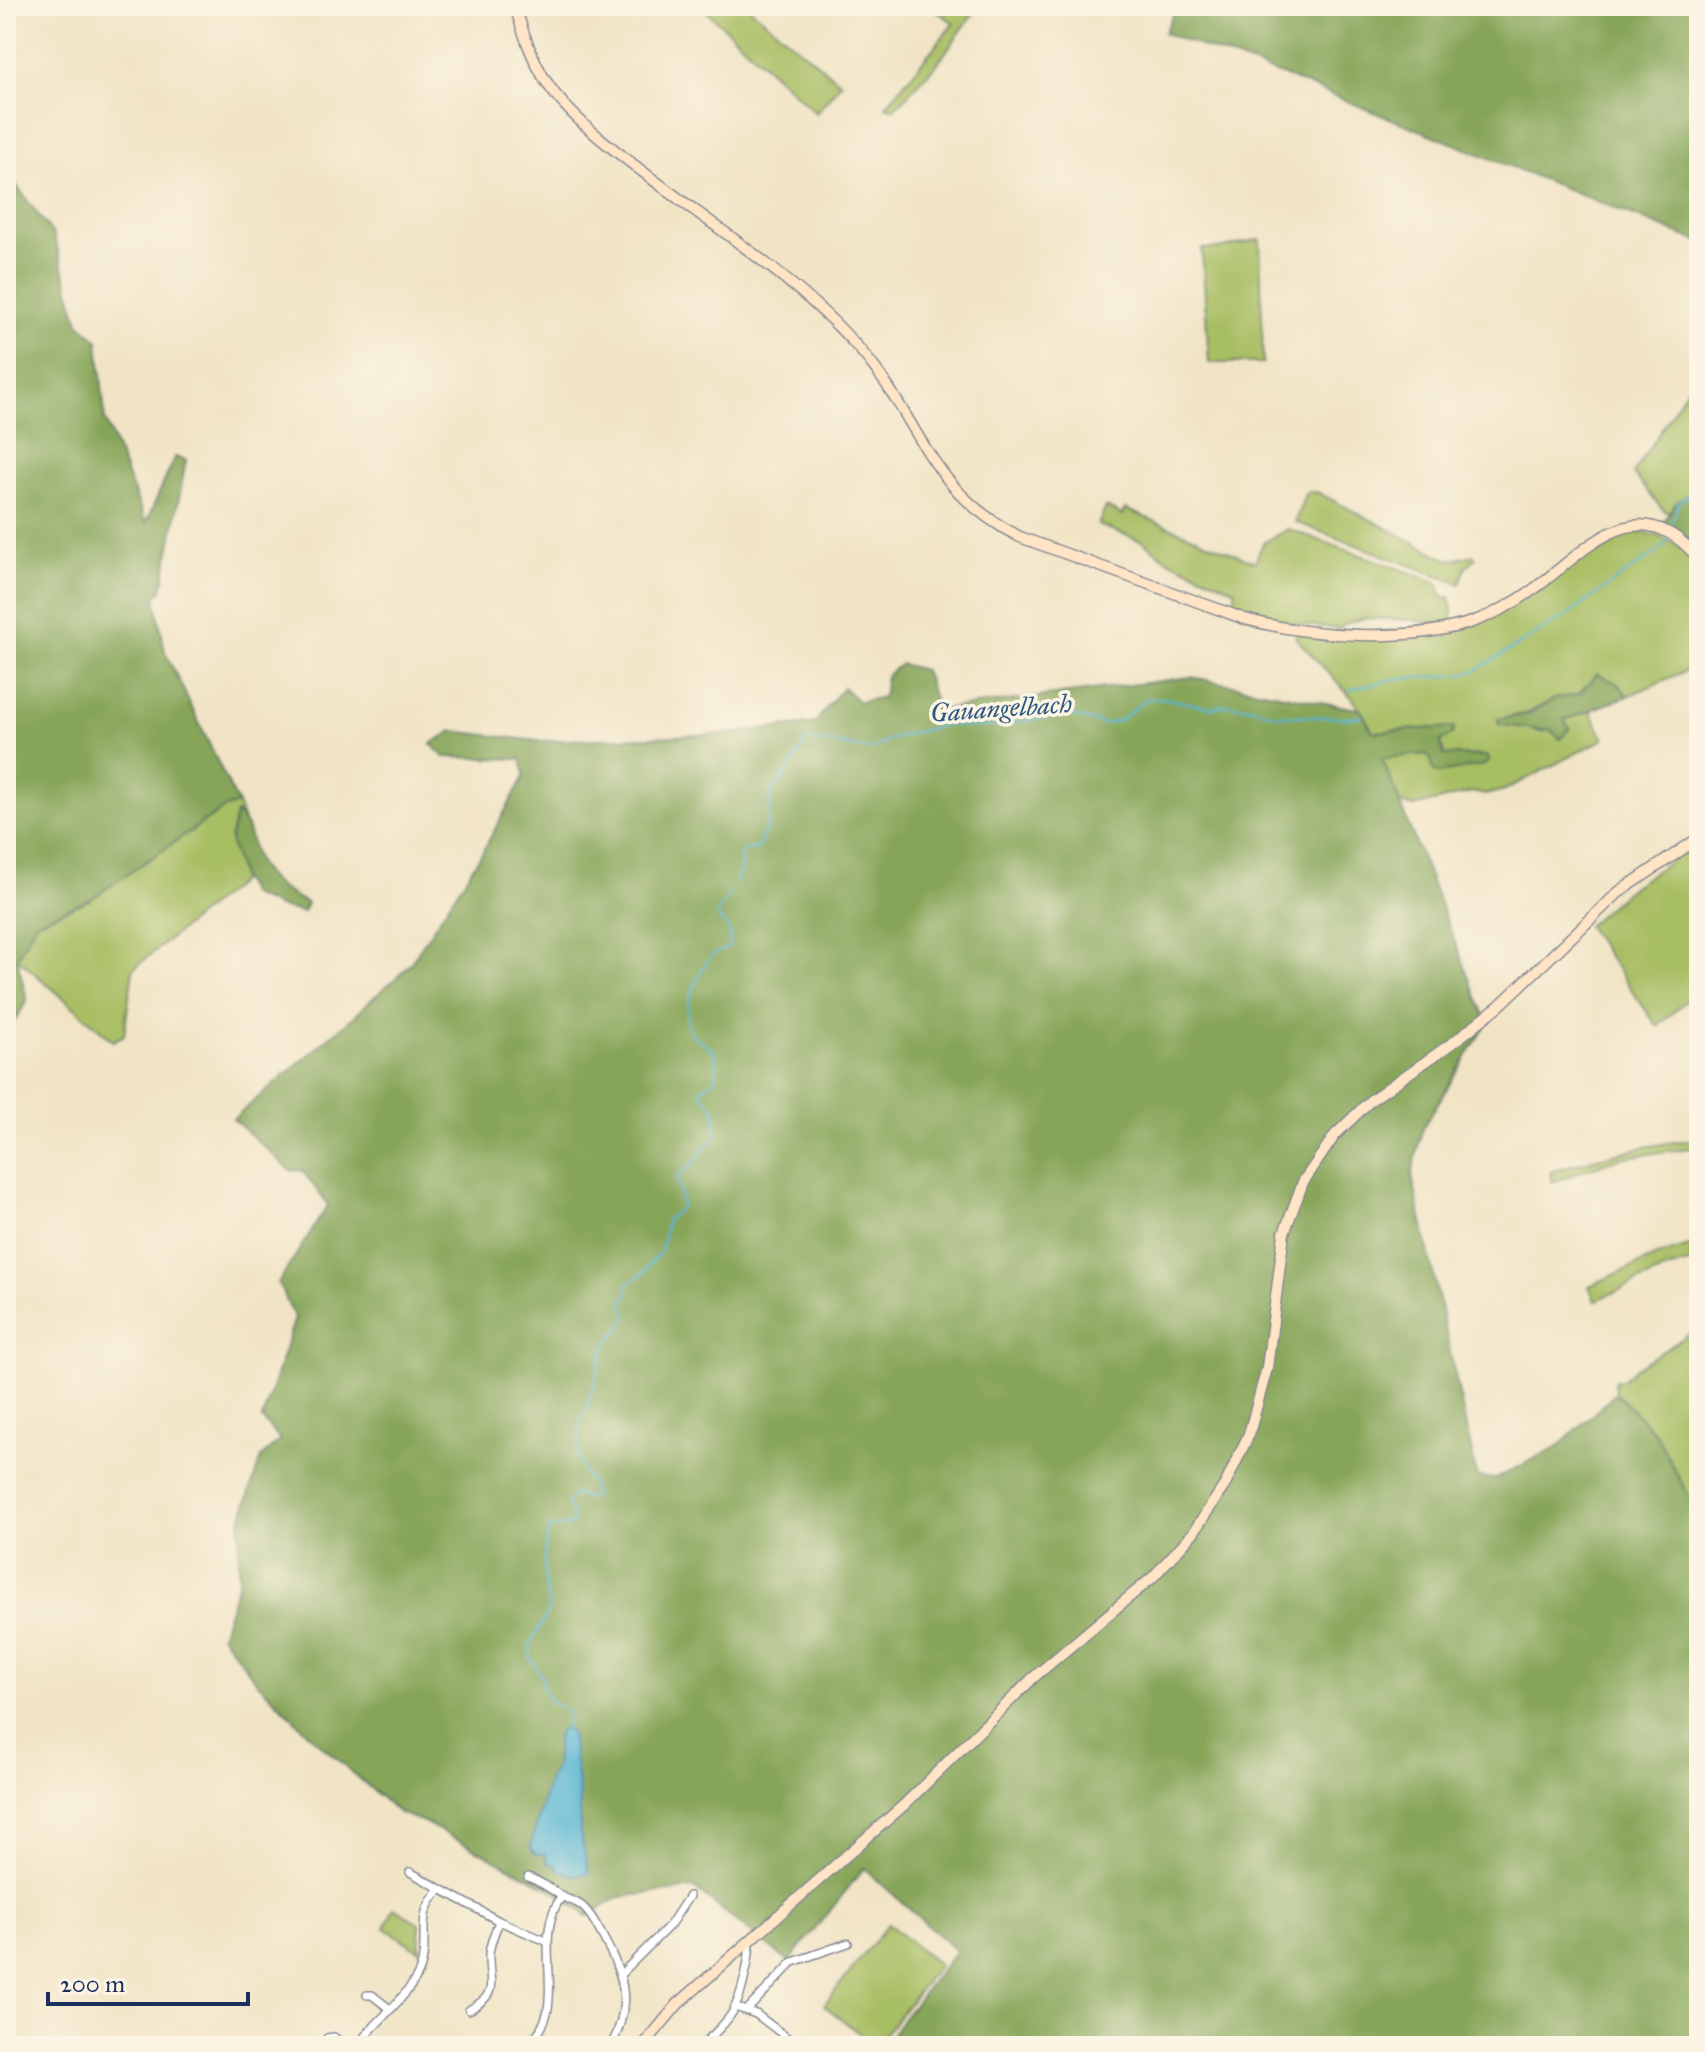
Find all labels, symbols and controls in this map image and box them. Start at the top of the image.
water label: Gauangelbach [929,687,1073,729]
scale bar [48,1956,248,2006]
text: 200 m [60,1969,125,1999]

